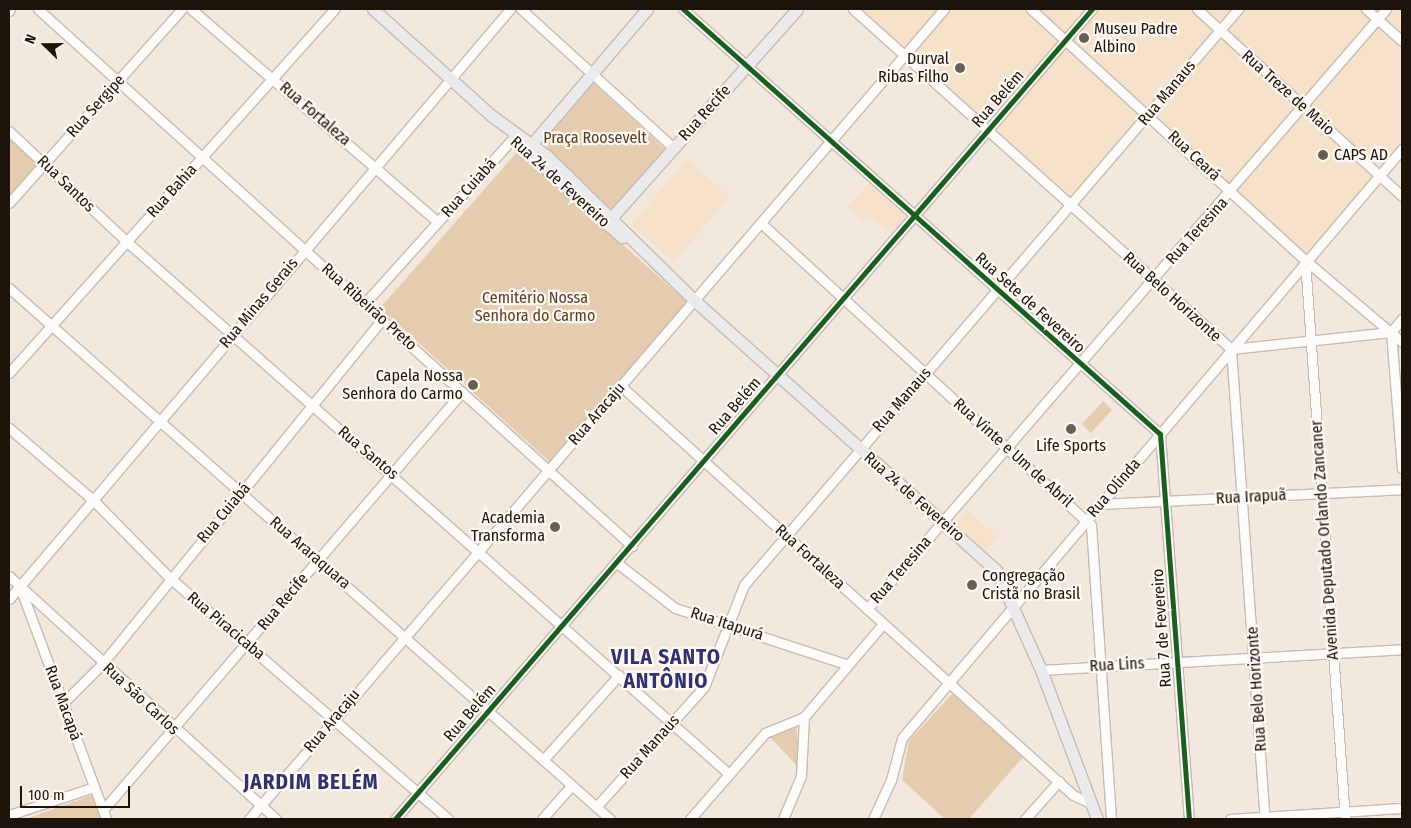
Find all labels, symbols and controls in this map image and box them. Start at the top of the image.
place label: Museu Padre Albino [1094,19,1178,57]
north arrow [20,20,70,70]
text: N [21,32,40,46]
marker: Museu Padre Albino [1078,32,1090,44]
street label: Rua Treze de Maio [1238,46,1338,140]
place label: Durval Ribas Filho [878,49,949,87]
street label: Rua Manaus [1134,56,1200,130]
marker: Durval Ribas Filho [953,61,967,75]
street label: Rua Belém [968,66,1028,132]
street label: Rua Sergipe [63,71,129,141]
street label: Rua Fortaleza [276,78,354,150]
street label: Rua Recife [675,81,735,145]
street label: Rua Ceará [1164,127,1224,185]
park label: Praça Roosevelt [543,128,647,148]
street label: Rua 24 de Fevereiro [506,132,614,232]
place label: CAPS AD [1334,145,1388,165]
marker: CAPS AD [1316,148,1330,162]
street label: Rua Santos [33,152,99,216]
street label: Rua Cuiabá [437,154,501,222]
street label: Rua Bahia [143,160,201,222]
street label: Rua Teresina [1162,194,1232,268]
street label: Rua Belo Horizonte [1119,248,1225,346]
street label: Rua Sete de Fevereiro [971,249,1089,357]
street label: Rua Minas Gerais [216,254,302,352]
street label: Rua Ribeirão Preto [317,259,421,355]
park label: Cemitério Nossa Senhora do Carmo [475,288,595,326]
street label: Rua Manaus [869,364,935,436]
place label: Capela Nossa Senhora do Carmo [342,366,463,404]
street label: Rua Belém [705,373,765,439]
marker: Capela Nossa Senhora do Carmo [467,379,479,391]
street label: Rua Aracaju [565,379,629,449]
street label: Rua Vinte e Um de Abril [949,394,1077,512]
street label: Avenida Deputado Orlando Zancaner [1307,419,1343,661]
street label: Rua Santos [334,422,402,484]
marker: Life Sports [1065,423,1077,435]
place label: Life Sports [1036,436,1106,456]
street label: Rua 24 de Fevereiro [860,448,968,546]
street label: Rua Olinda [1083,455,1145,521]
street label: Rua Cuiabá [193,479,255,547]
street label: Rua Irapuã [1215,486,1287,508]
place label: Academia Transforma [471,508,545,546]
street label: Rua Araraquara [266,513,354,593]
street label: Rua Fortaleza [771,520,849,594]
marker: Academia Transforma [549,521,561,533]
street label: Rua Teresina [866,532,936,608]
place label: Congregação Cristã no Brasil [982,566,1080,604]
street label: Rua 7 de Fevereiro [1148,568,1176,688]
street label: Rua Recife [254,570,312,634]
marker: Congregação Cristã no Brasil [966,579,978,591]
street label: Rua Piracicaba [183,588,269,664]
street label: Rua Itapurá [688,603,766,645]
street label: Rua Belo Horizonte [1243,626,1271,752]
district label: VILA SANTO ANTÔNIO [610,644,722,694]
street label: Rua Lins [1089,654,1145,676]
street label: Rua São Carlos [99,659,183,739]
street label: Rua Macapá [41,663,85,743]
street label: Rua Belém [440,680,500,746]
street label: Rua Aracaju [300,685,364,757]
street label: Rua Manaus [616,711,684,783]
district label: JARDIM BELÉM [242,769,380,795]
scale bar [22,776,132,808]
text: 100 m [28,786,65,804]

